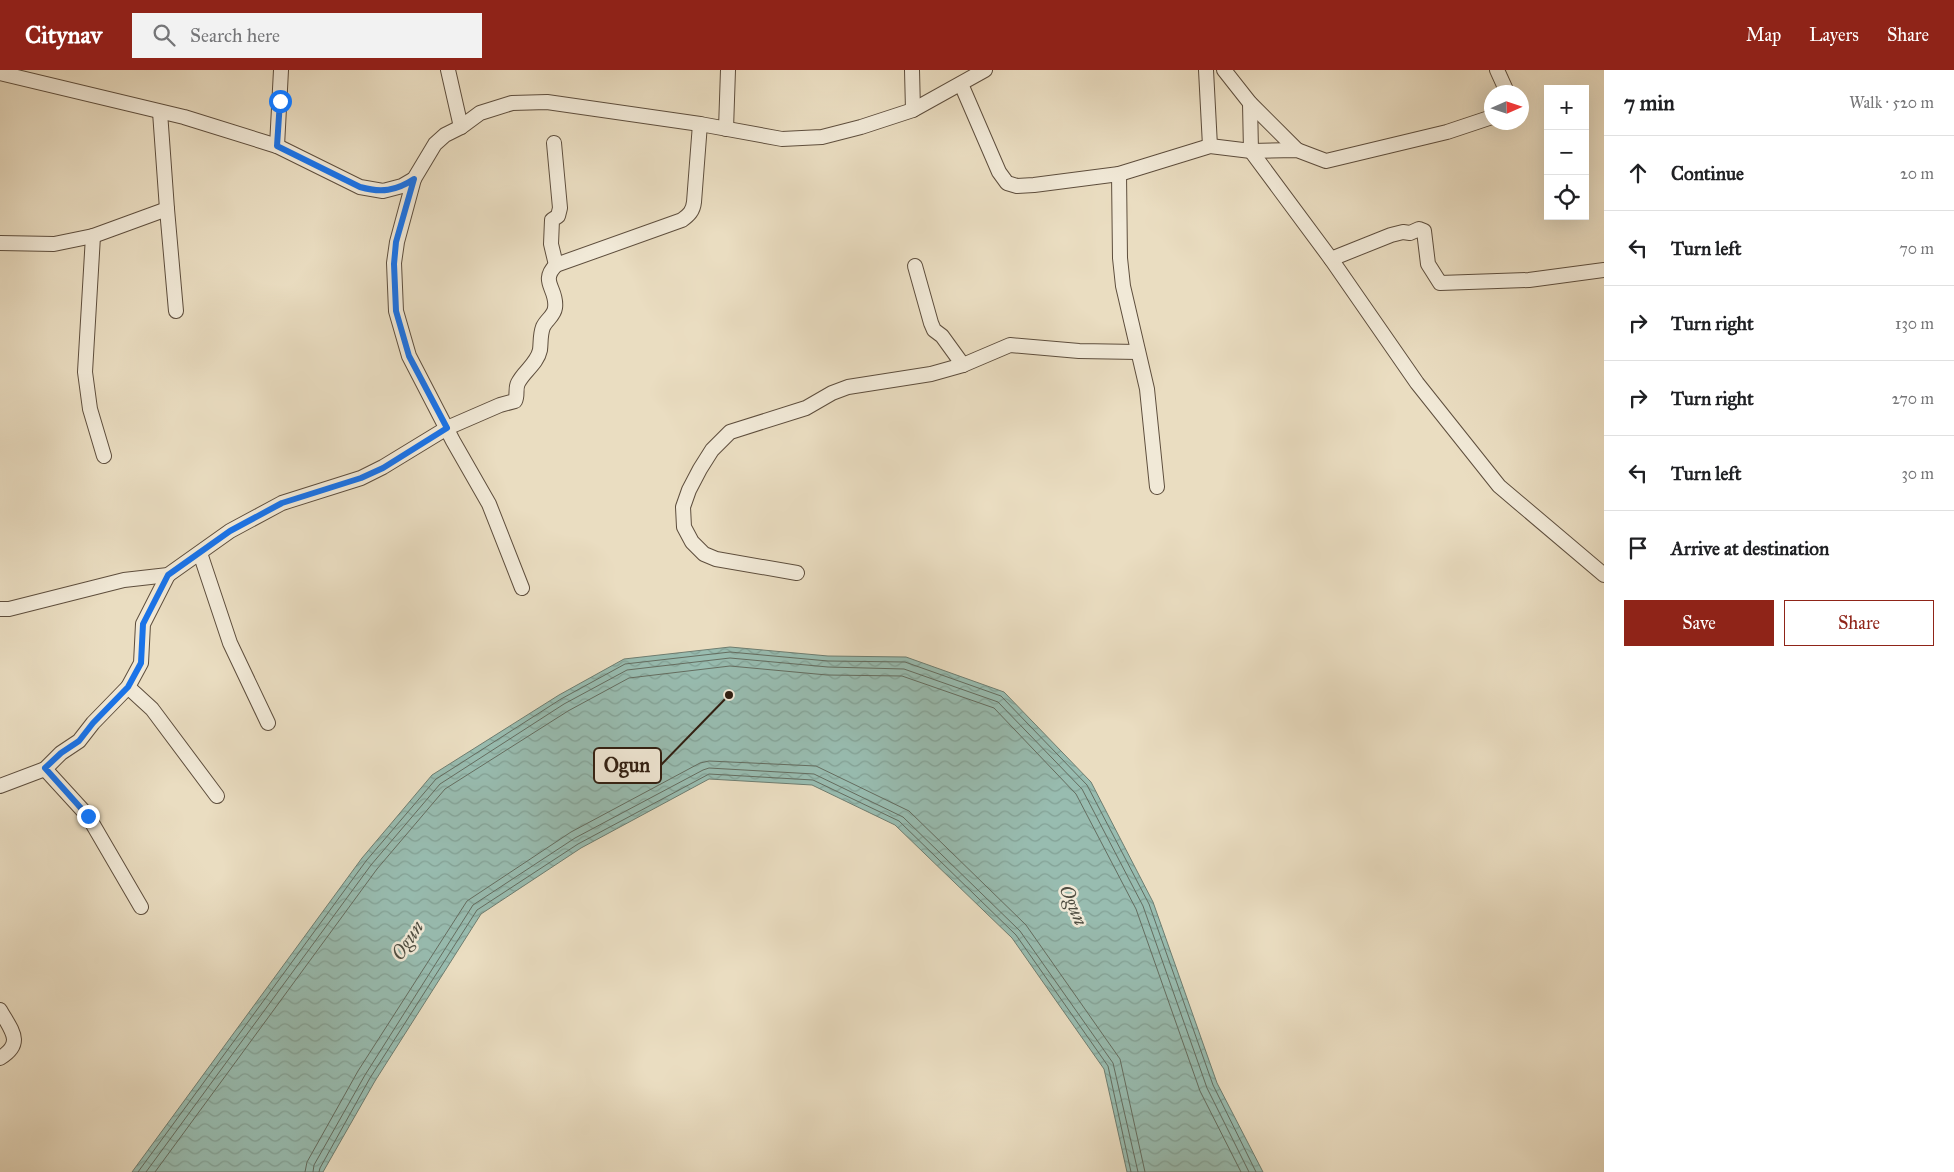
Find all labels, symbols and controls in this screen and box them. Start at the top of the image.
search box [132,13,482,58]
text: Citynav [25,20,102,50]
icon: search [150,21,178,49]
text: Search here [190,24,280,47]
text: Map [1746,24,1781,46]
text: Layers [1809,24,1859,46]
text: Share [1887,24,1929,46]
north arrow [1484,85,1529,130]
map controls [1544,85,1589,220]
button: + [1544,85,1589,130]
route start [269,90,292,113]
text: 7 min [1624,90,1675,116]
text: Walk · 520 m [1849,93,1934,112]
button: − [1544,130,1589,175]
icon: ahead [1624,159,1652,187]
text: Continue [1671,162,1744,185]
text: 20 m [1900,164,1934,183]
button: locate [1544,175,1589,220]
icon: left [1624,234,1652,262]
text: Turn left [1671,237,1741,260]
text: 70 m [1899,239,1934,258]
icon: right [1624,309,1652,337]
text: Turn right [1671,312,1754,335]
text: 130 m [1895,314,1934,333]
icon: right [1624,384,1652,412]
text: Turn right [1671,387,1754,410]
text: 270 m [1892,389,1934,408]
icon: left [1624,459,1652,487]
text: Turn left [1671,462,1741,485]
text: 30 m [1901,464,1934,483]
icon: arrive [1624,534,1652,562]
text: Arrive at destination [1671,537,1829,560]
button: Save [1624,600,1774,646]
button: Share [1784,600,1934,646]
callout: Ogun [594,748,661,783]
text: Ogun [604,753,650,778]
route end [77,805,100,828]
water label: Ogun [1055,881,1094,930]
water label: Ogun [385,915,429,964]

